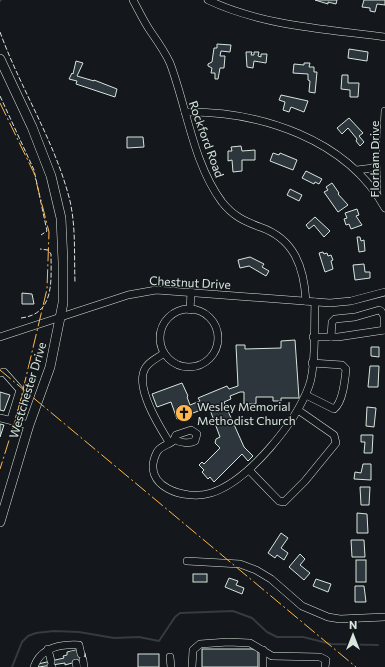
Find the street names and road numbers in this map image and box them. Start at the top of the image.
street label: Rockford Road [187,99,227,179]
street label: Florham Drive [367,121,381,197]
street label: Chestnut Drive [149,273,231,291]
street label: Westchester Drive [6,340,48,440]

